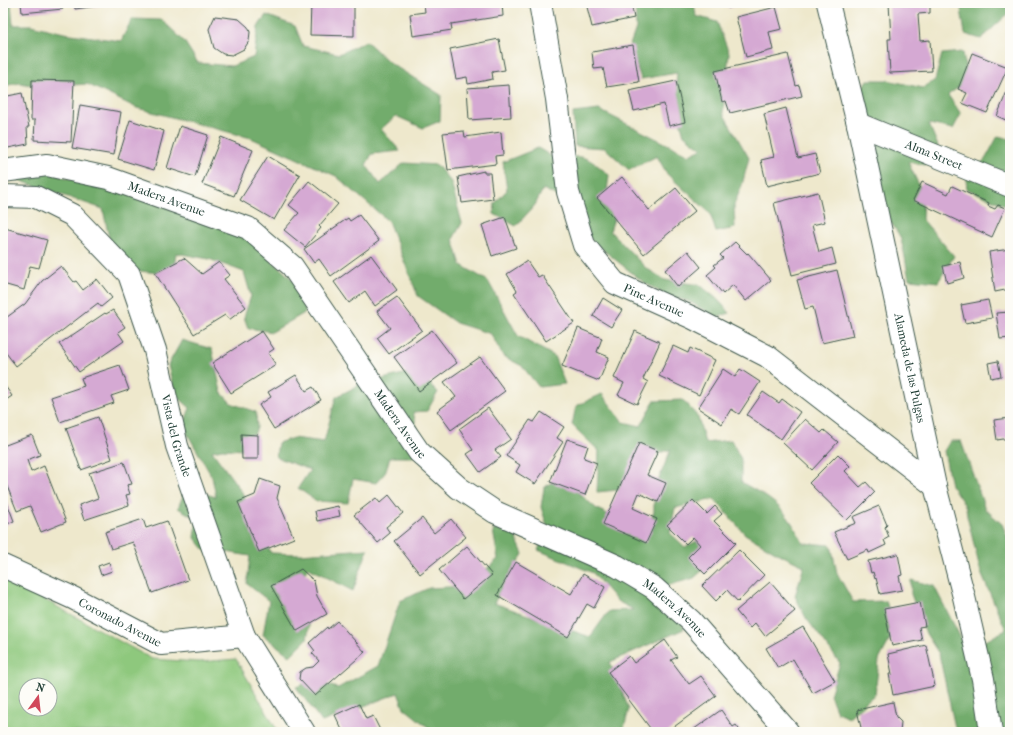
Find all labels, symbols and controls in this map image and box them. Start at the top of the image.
street label: Alma Street [902,137,965,173]
street label: Madera Avenue [126,179,207,219]
street label: Pine Avenue [621,281,686,320]
street label: Alameda de las Pulgas [891,311,928,425]
street label: Madera Avenue [371,387,429,462]
street label: Vista del Grande [158,392,194,479]
street label: Madera Avenue [640,576,709,640]
street label: Coronado Avenue [76,595,164,650]
north arrow [18,677,58,717]
text: N [35,680,47,695]

